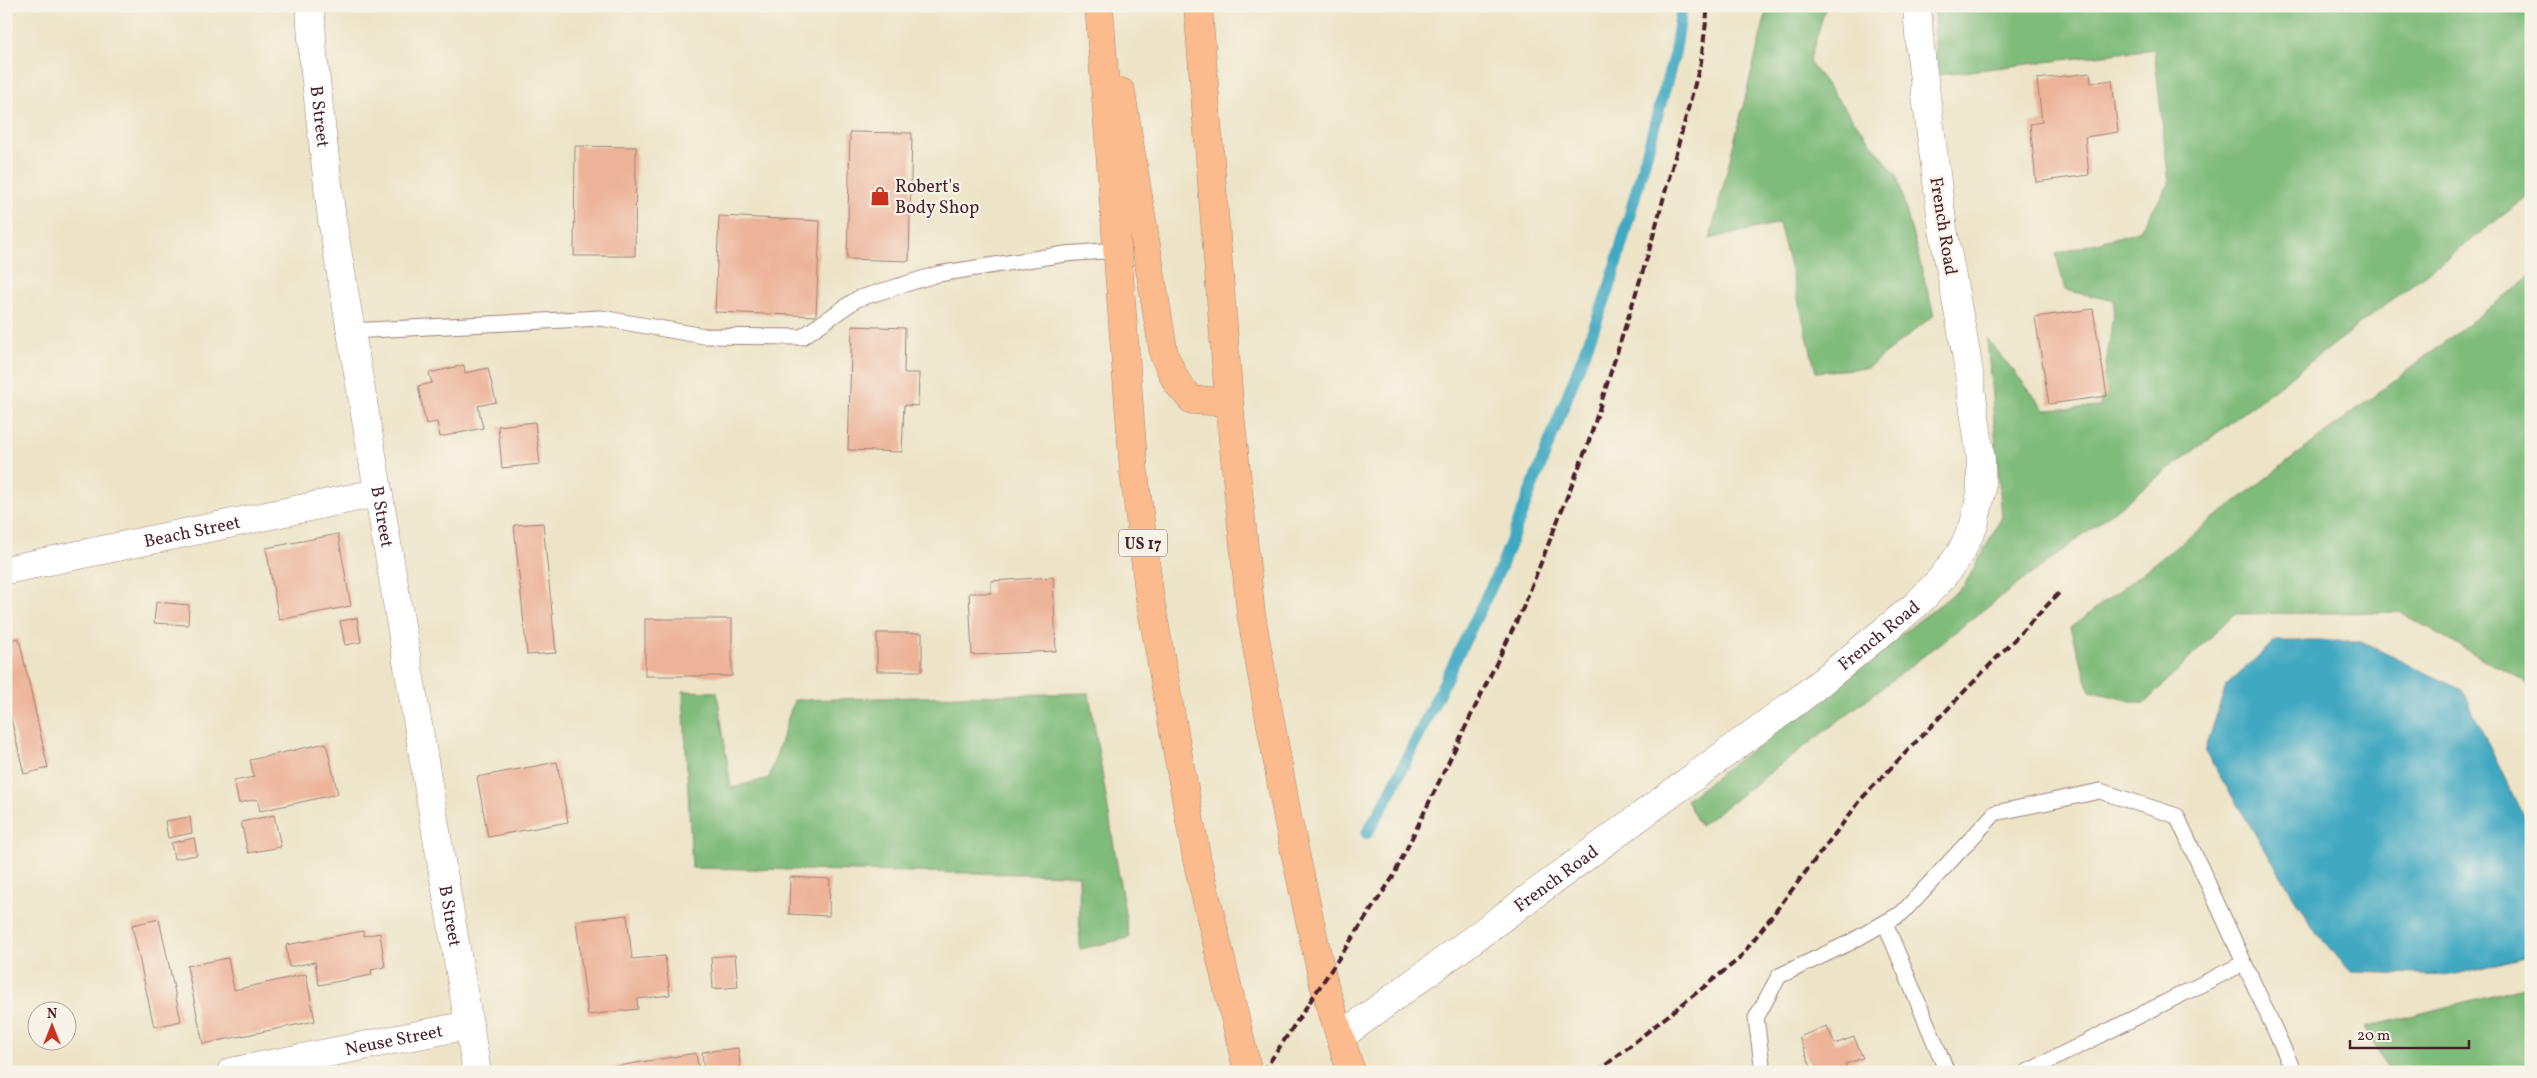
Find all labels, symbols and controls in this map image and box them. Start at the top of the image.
street label: B Street [303,84,335,149]
place label: Robert's Body Shop [895,175,979,221]
street label: French Road [1922,175,1963,277]
shop icon: Robert's Body Shop [869,185,891,207]
street label: B Street [363,484,399,549]
street label: Beach Street [142,511,243,555]
road number: US 17 [1119,530,1167,556]
street label: French Road [1833,595,1926,677]
street label: French Road [1510,840,1604,919]
street label: B Street [431,883,466,949]
north arrow [28,1000,78,1050]
text: N [47,1005,57,1024]
scale bar [2350,1018,2468,1050]
street label: Neuse Street [343,1019,445,1063]
text: 20 m [2357,1026,2390,1047]

